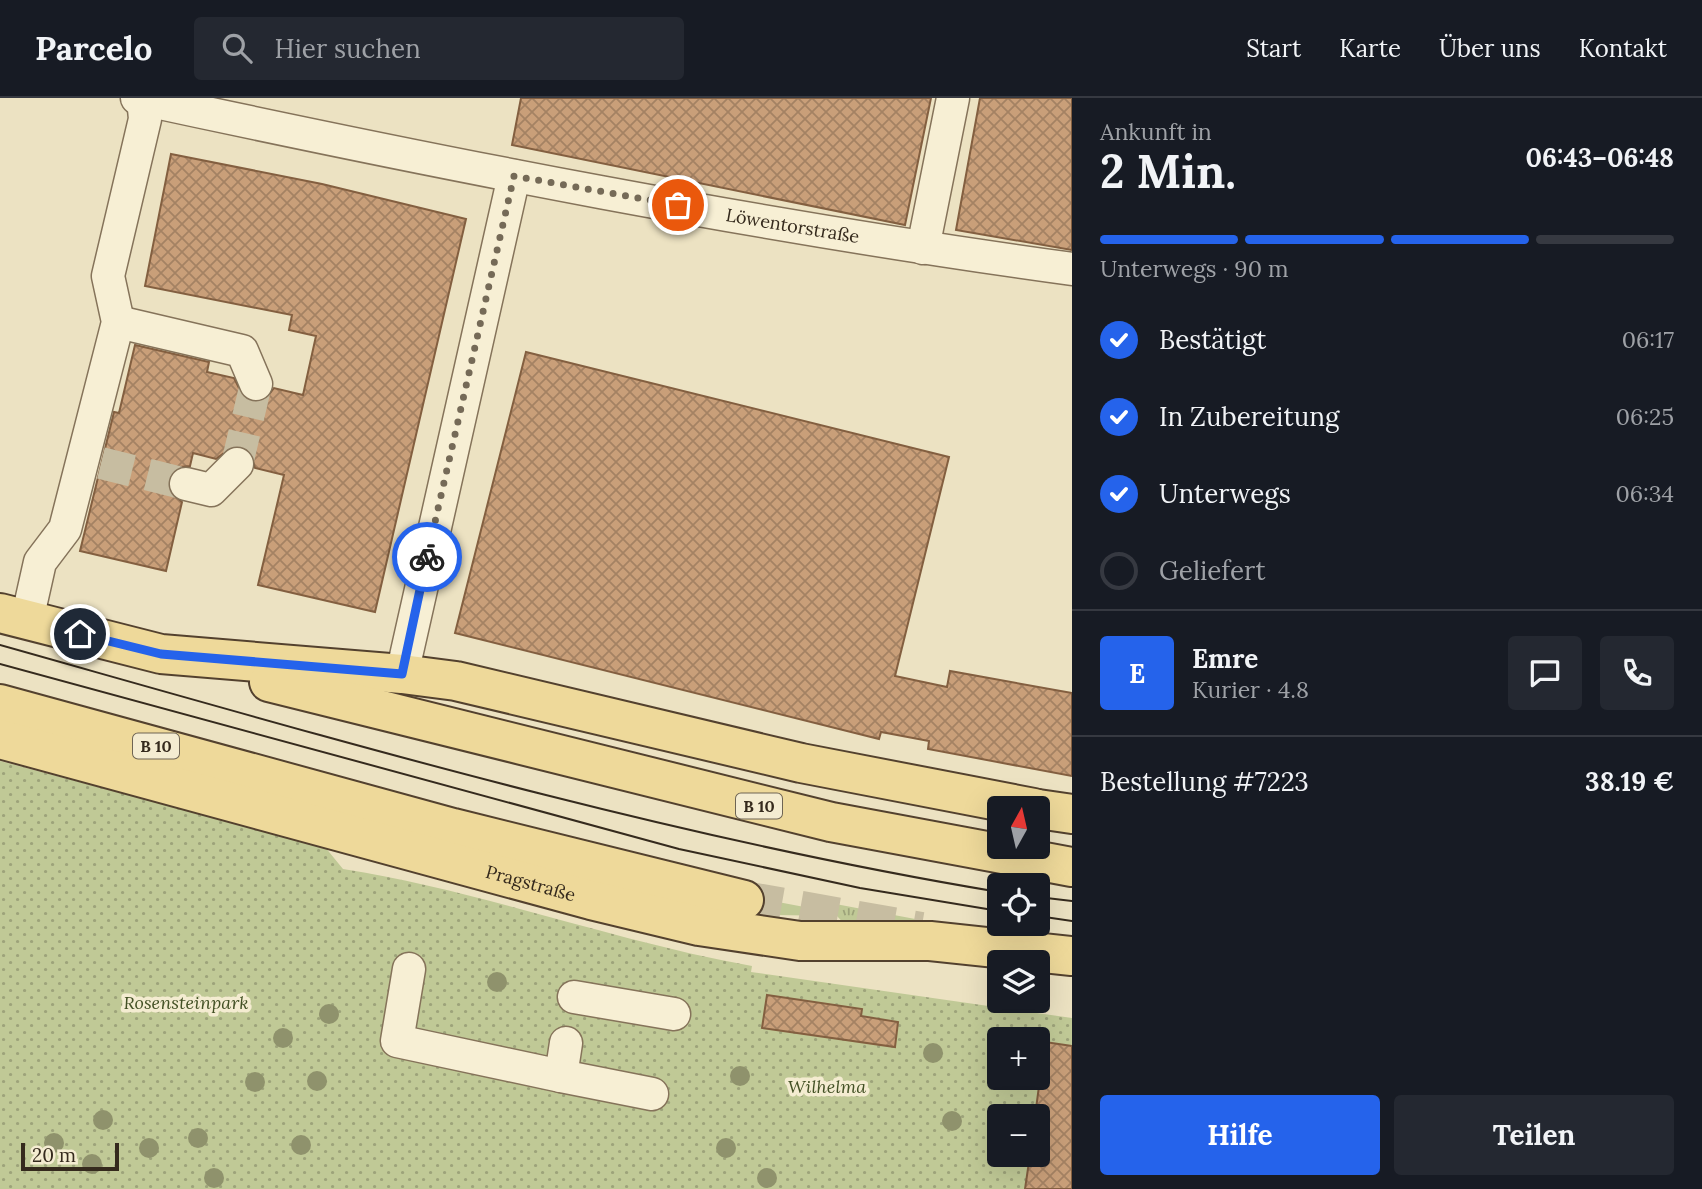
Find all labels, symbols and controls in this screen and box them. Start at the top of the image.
search box [194,17,684,80]
text: Parcelo [35,27,152,69]
icon: search [218,29,256,67]
text: Hier suchen [274,32,421,65]
text: Start [1246,33,1301,64]
text: Karte [1339,33,1401,64]
text: Über uns [1439,33,1541,64]
text: Kontakt [1579,33,1667,64]
text: Ankunft in [1100,117,1212,146]
text: 06:43–06:48 [1526,141,1674,174]
text: 2 Min. [1100,142,1236,201]
pin [648,175,708,235]
icon: bag [659,186,697,224]
street label: Löwentorstraße [724,203,861,248]
text: Unterwegs · 90 m [1100,254,1289,283]
icon: check [1100,321,1138,359]
text: Bestätigt [1159,323,1266,356]
text: 06:17 [1622,325,1674,354]
icon: check [1100,398,1138,436]
text: In Zubereitung [1159,400,1339,433]
text: 06:25 [1616,402,1674,431]
icon: check [1100,475,1138,513]
text: Unterwegs [1159,477,1291,510]
text: 06:34 [1615,479,1674,508]
courier [392,522,462,592]
icon: bike [408,538,446,576]
text: Geliefert [1159,554,1266,587]
pin [50,604,110,664]
icon: home [61,615,99,653]
button: chat [1508,636,1582,710]
button: phone [1600,636,1674,710]
text: Emre [1192,642,1258,675]
text: E [1129,657,1145,690]
text: Kurier · 4.8 [1192,675,1309,704]
road number: B 10 [133,734,179,758]
text: Bestellung #7223 [1100,765,1309,798]
text: 38.19 € [1585,765,1674,798]
road number: B 10 [736,793,782,818]
north arrow [987,796,1050,859]
map controls [987,796,1050,1167]
street label: Pragstraße [483,860,579,906]
button: locate [987,873,1050,936]
button: layers [987,950,1050,1013]
park label: Rosensteinpark [123,991,249,1014]
button: + [987,1027,1050,1090]
park label: Wilhelma [788,1075,866,1098]
button: Hilfe [1100,1095,1380,1175]
button: Teilen [1394,1095,1674,1175]
button: − [987,1104,1050,1167]
scale bar [21,1140,119,1172]
text: 20 m [32,1143,76,1167]

